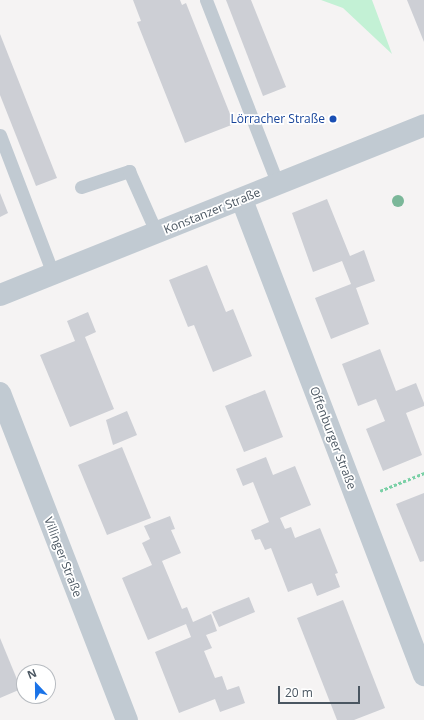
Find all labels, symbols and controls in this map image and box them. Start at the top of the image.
place label: Lörracher Straße [231,112,325,126]
marker: Lörracher Straße [328,114,338,124]
street label: Konstanzer Straße [162,185,262,237]
street label: Offenburger Straße [307,385,359,491]
street label: Villinger Straße [41,515,85,599]
north arrow [16,664,56,704]
text: N [25,665,39,682]
scale bar [280,678,362,704]
text: 20 m [285,684,313,701]

